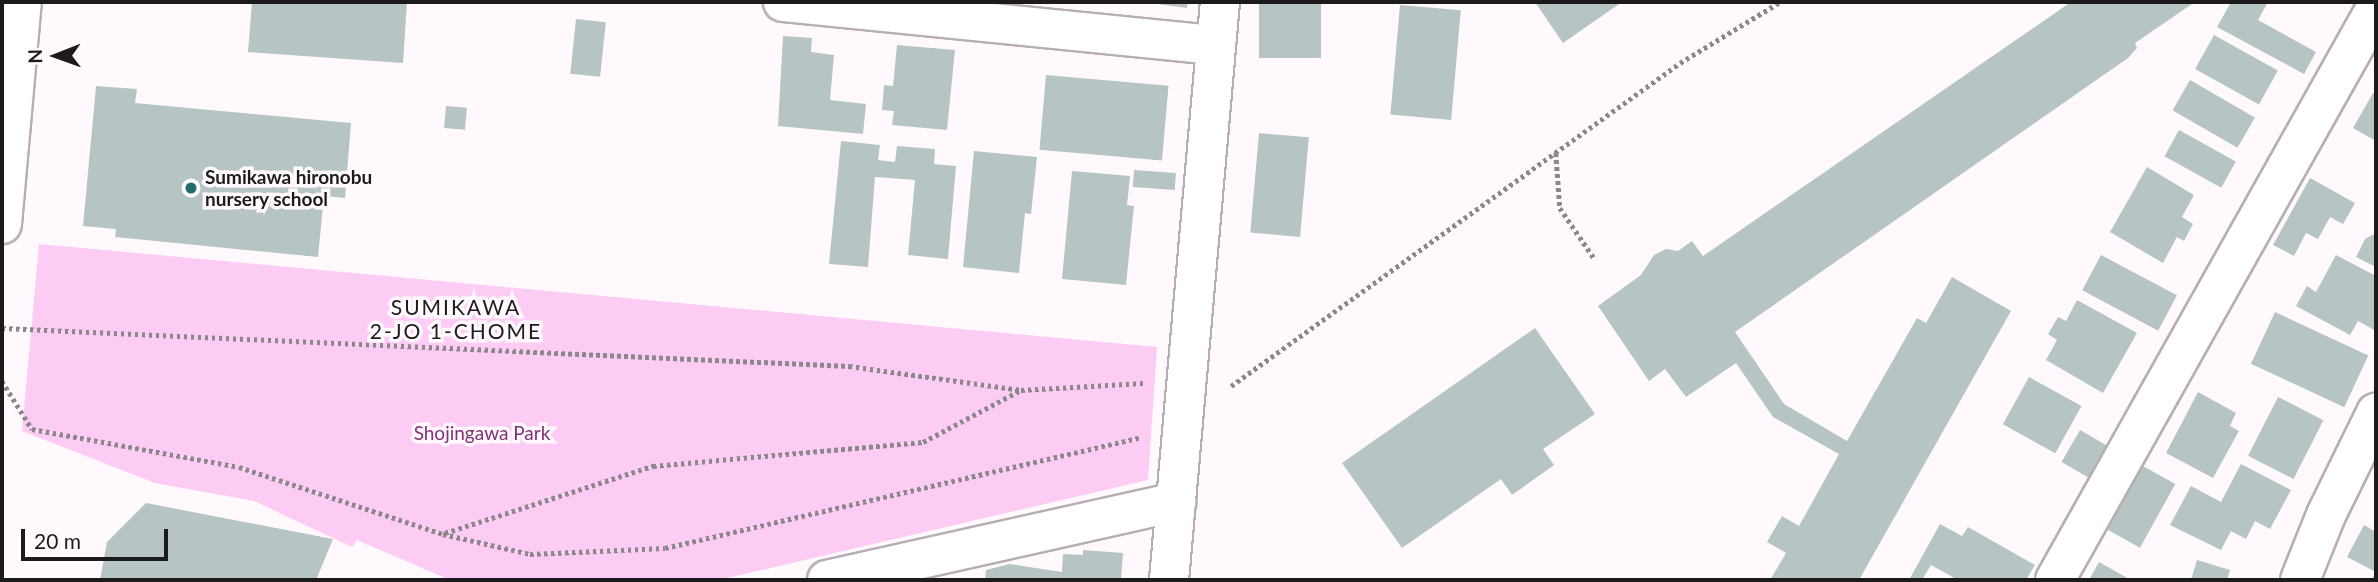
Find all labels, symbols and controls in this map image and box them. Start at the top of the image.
north arrow [21,21,91,91]
text: N [23,49,46,64]
place label: Sumikawa hironobu nursery school [205,166,372,210]
marker: Sumikawa hironobu nursery school [183,180,199,196]
district label: SUMIKAWA 2-JO 1-CHOME [371,294,541,344]
park label: Shojingawa Park [414,422,550,444]
scale bar [24,516,172,560]
text: 20 m [34,528,81,553]

